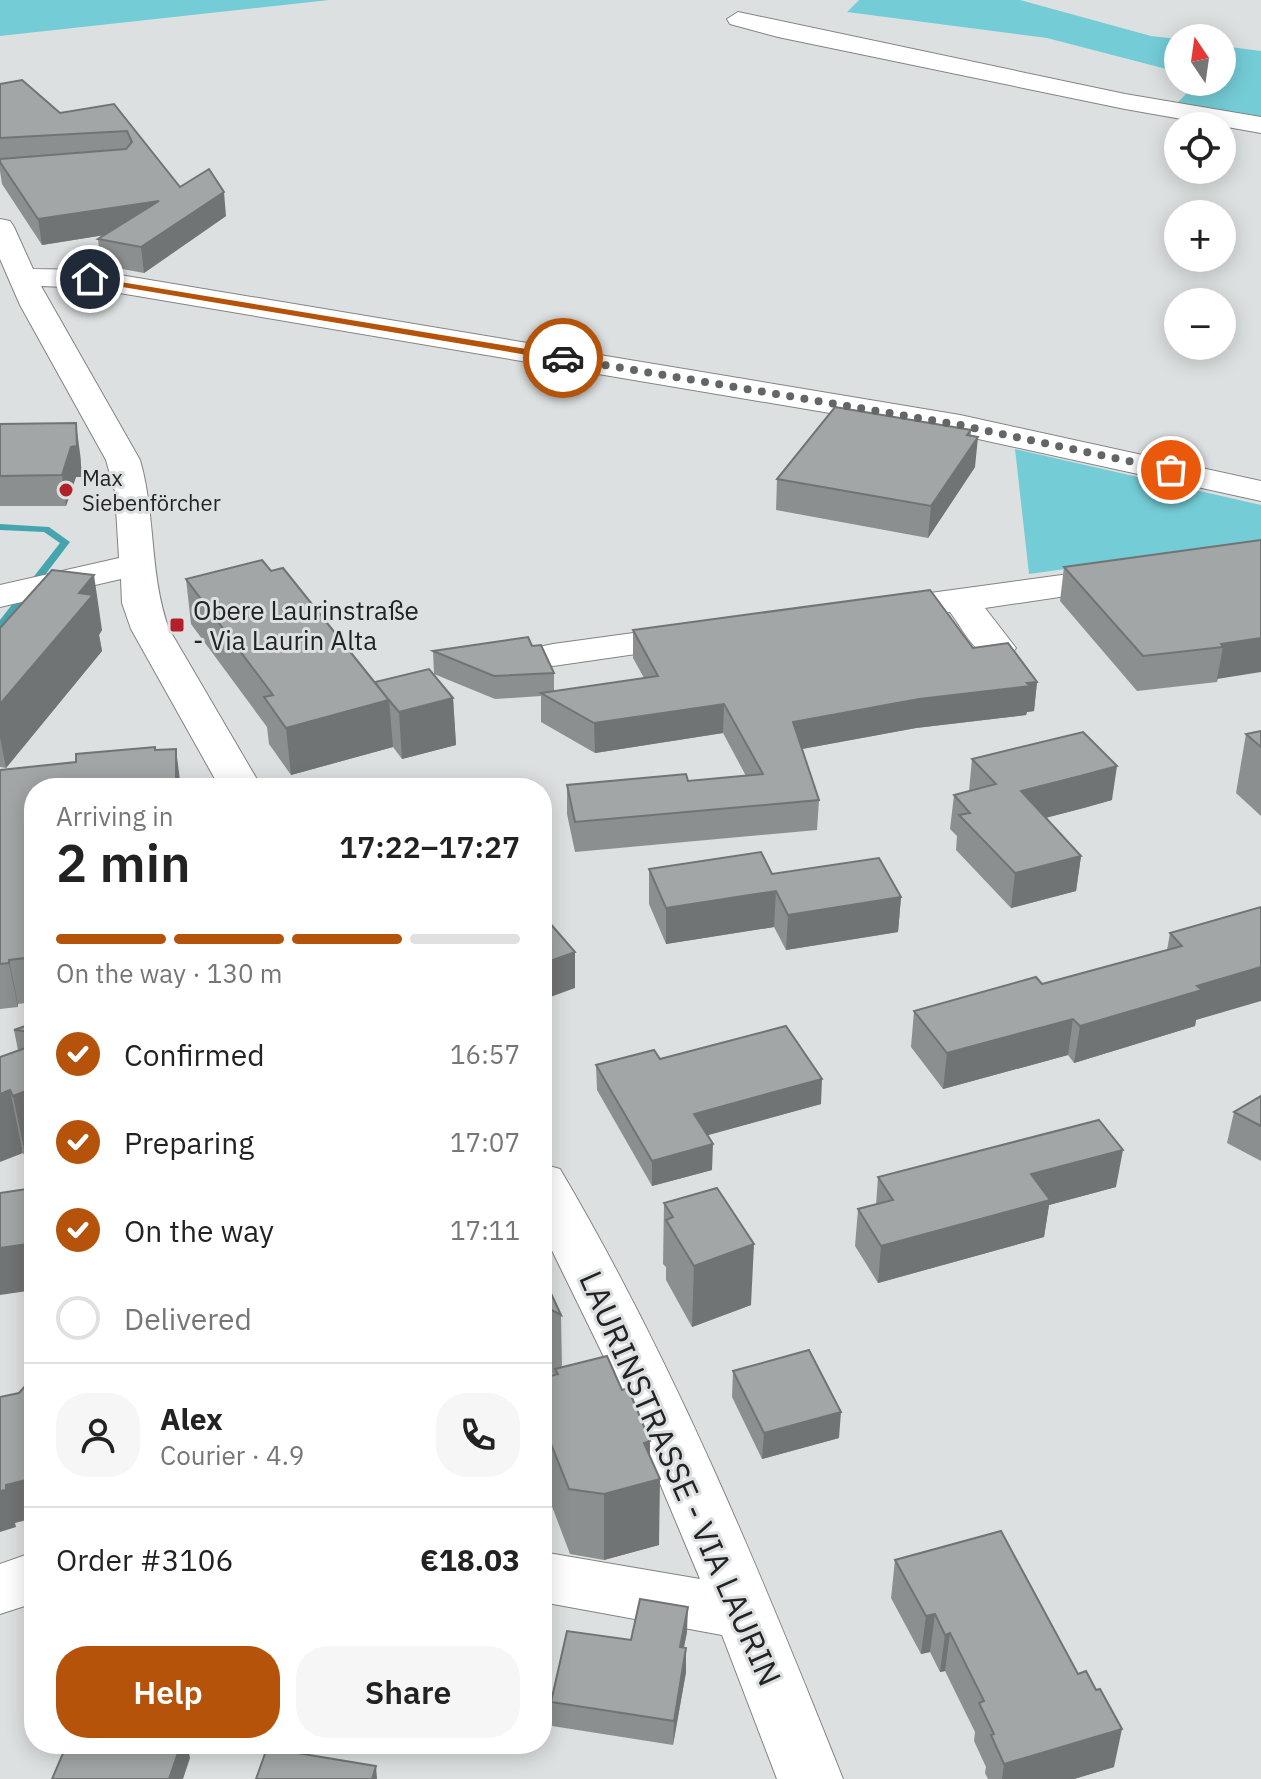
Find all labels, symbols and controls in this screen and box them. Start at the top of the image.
north arrow [1164,24,1236,96]
map controls [1164,24,1236,360]
button: locate [1164,112,1236,184]
button: + [1164,200,1236,272]
pin [56,245,124,313]
icon: home [68,257,112,301]
button: − [1164,288,1236,360]
courier [523,318,603,398]
icon: car [541,336,585,380]
pin [1137,436,1205,504]
icon: bag [1149,448,1193,492]
place label: Max Siebenförcher [82,463,221,517]
marker: Max Siebenförcher [57,481,75,499]
place label: Obere Laurinstraße - Via Laurin Alta [193,593,419,657]
marker: Obere Laurinstraße - Via Laurin Alta [168,616,186,634]
text: Arriving in [56,799,173,833]
text: 17:22–17:27 [339,827,520,866]
text: 2 min [56,829,191,896]
text: On the way · 130 m [56,956,282,990]
icon: check [56,1032,100,1076]
text: Confirmed [124,1035,265,1074]
text: 16:57 [450,1037,520,1071]
icon: check [56,1120,100,1164]
text: Preparing [124,1123,254,1162]
text: 17:07 [450,1125,520,1159]
icon: check [56,1208,100,1252]
text: On the way [124,1211,274,1250]
text: 17:11 [450,1213,520,1247]
street label: LAURINSTRASSE - VIA LAURIN [570,1264,792,1692]
text: Delivered [124,1299,252,1338]
button: person [56,1393,140,1477]
button: phone [436,1393,520,1477]
text: Alex [160,1399,223,1438]
text: Courier · 4.9 [160,1438,304,1472]
text: Order #3106 [56,1540,233,1579]
text: €18.03 [420,1540,520,1579]
button: Help [56,1646,280,1738]
button: Share [296,1646,520,1738]

